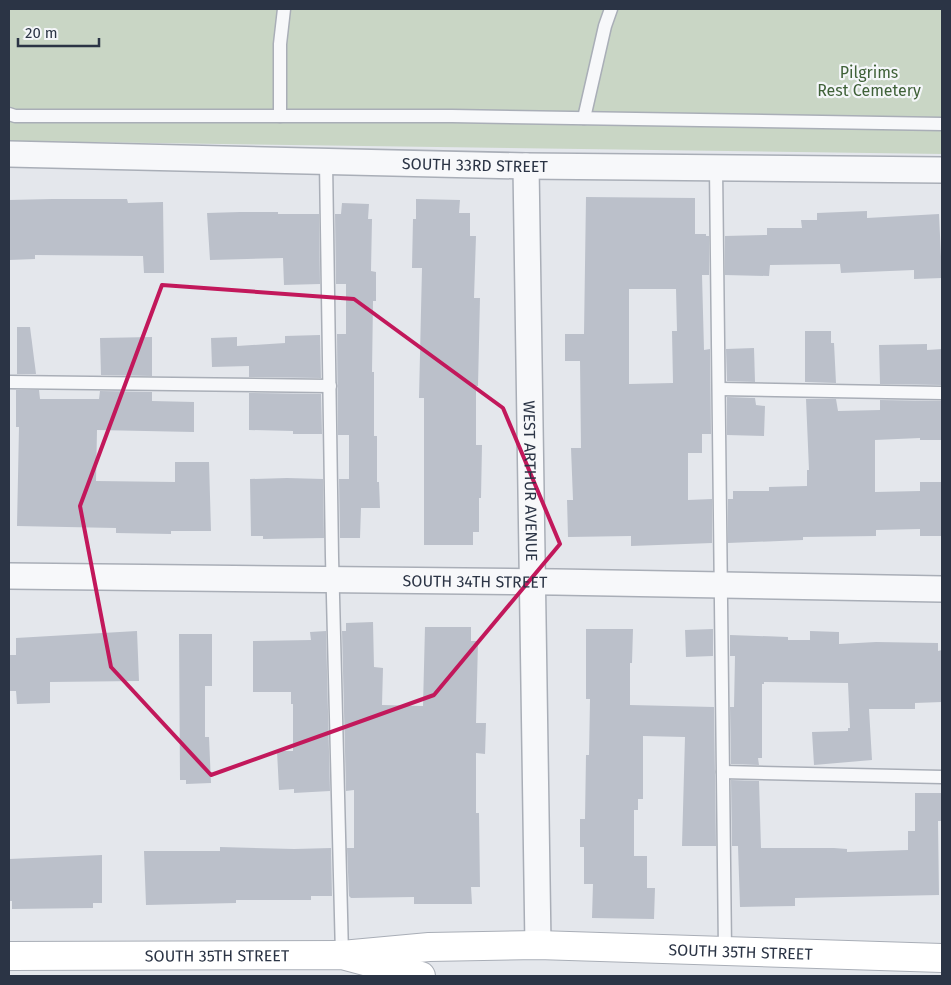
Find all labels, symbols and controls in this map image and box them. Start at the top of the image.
scale bar [18,15,99,47]
text: 20 m [25,24,58,42]
park label: Pilgrims Rest Cemetery [817,63,921,100]
street label: SOUTH 33RD STREET [402,154,549,176]
street label: WEST ARTHUR AVENUE [520,400,542,562]
street label: SOUTH 34TH STREET [403,571,548,591]
street label: SOUTH 35TH STREET [668,940,814,963]
street label: SOUTH 35TH STREET [145,946,290,965]

